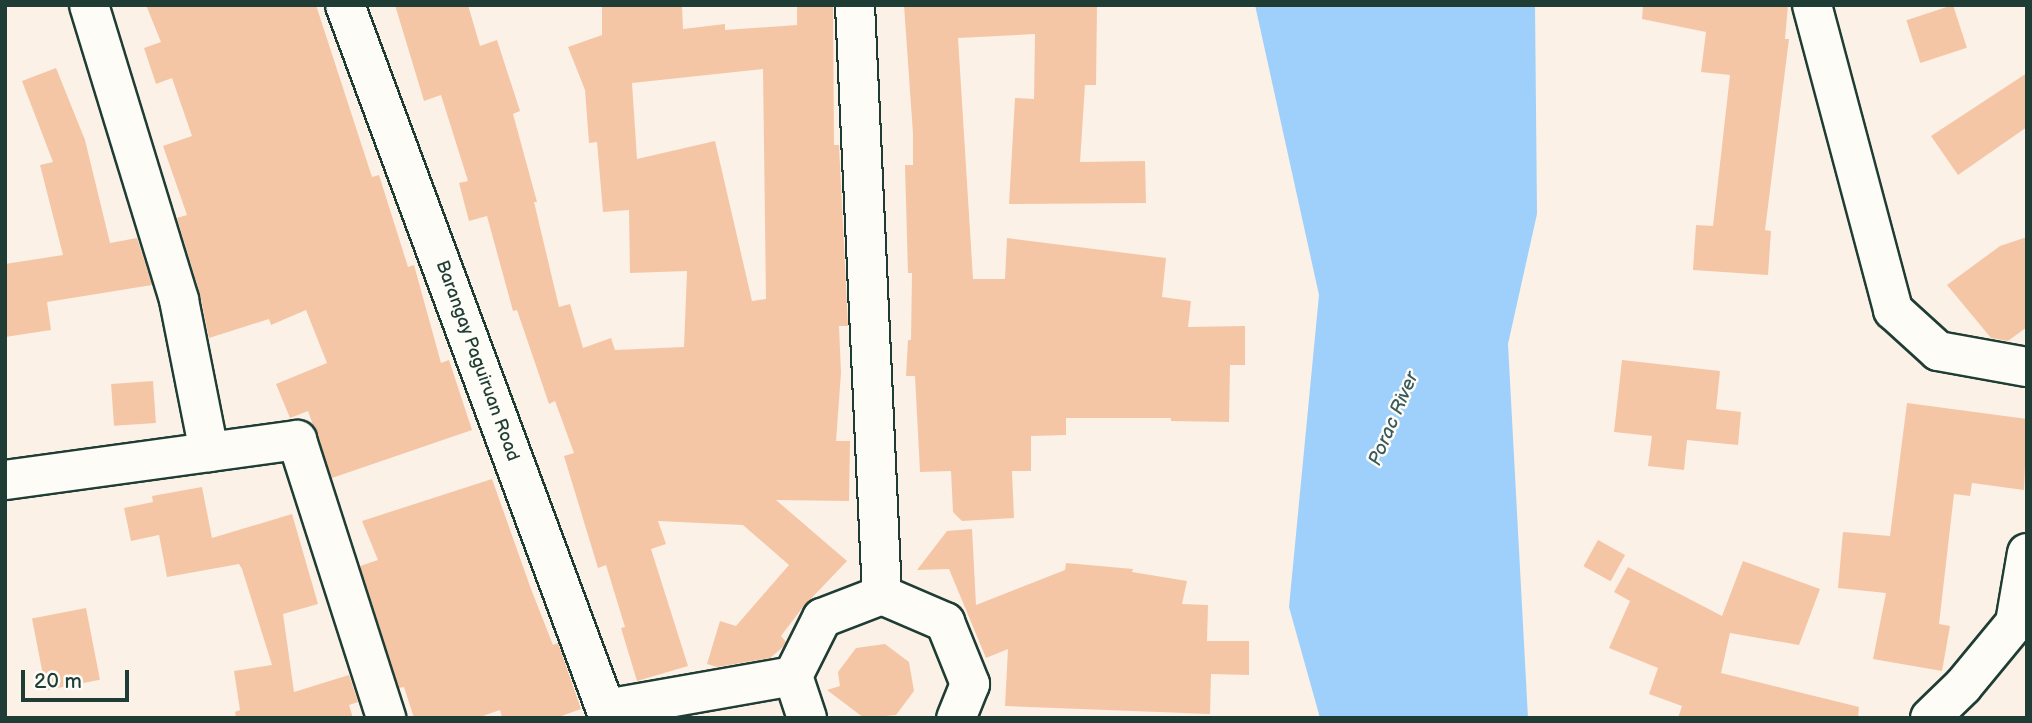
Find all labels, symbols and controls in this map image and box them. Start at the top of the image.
street label: Barangay Paguiruan Road [430,257,524,465]
water label: Porac River [1364,369,1424,469]
scale bar [24,656,133,700]
text: 20 m [34,669,82,694]

